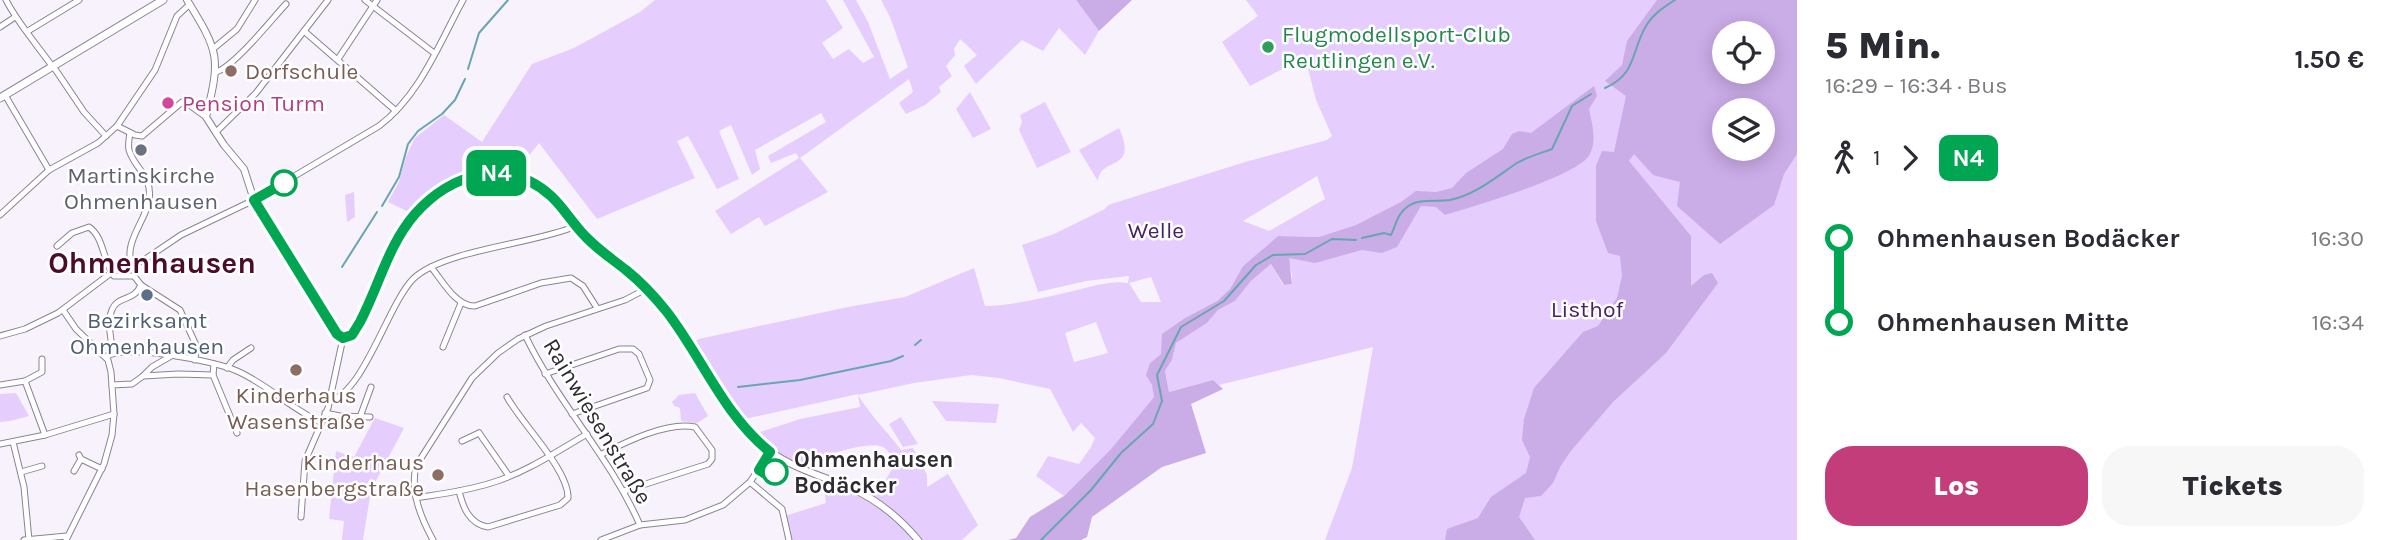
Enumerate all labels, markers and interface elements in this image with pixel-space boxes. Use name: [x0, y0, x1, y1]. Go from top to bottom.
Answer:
place label: Flugmodellsport-Club Reutlingen e.V.: [1282, 21, 1511, 74]
map controls: [1712, 21, 1775, 161]
button: locate: [1712, 21, 1775, 84]
text: 5 Min.: [1825, 23, 1940, 68]
marker: Flugmodellsport-Club Reutlingen e.V.: [1260, 39, 1276, 55]
text: 1.50 €: [2295, 44, 2364, 75]
place label: Dorfschule: [245, 58, 358, 85]
marker: Dorfschule: [223, 63, 239, 79]
text: 16:29 – 16:34 · Bus: [1825, 72, 2007, 99]
place label: Pension Turm: [182, 90, 325, 117]
marker: Pension Turm: [160, 95, 176, 111]
button: layers: [1712, 98, 1775, 161]
icon: walk: [1825, 139, 1863, 177]
icon: forward: [1891, 139, 1929, 177]
marker: Martinskirche Ohmenhausen: [133, 142, 149, 158]
text: 1: [1873, 144, 1881, 171]
text: N4: [1953, 144, 1984, 172]
line badge: N4: [464, 150, 528, 196]
text: N4: [480, 159, 512, 187]
place label: Martinskirche Ohmenhausen: [64, 162, 218, 215]
unlabelled marker: [271, 170, 297, 196]
park label: Welle: [1128, 217, 1184, 244]
text: Ohmenhausen Bodäcker: [1877, 223, 2179, 254]
text: 16:30: [2311, 225, 2364, 252]
district label: Ohmenhausen: [48, 245, 256, 281]
marker: Bezirksamt Ohmenhausen: [139, 287, 155, 303]
park label: Listhof: [1551, 296, 1623, 323]
place label: Bezirksamt Ohmenhausen: [70, 307, 224, 360]
text: Ohmenhausen Mitte: [1877, 307, 2129, 338]
text: 16:34: [2312, 309, 2364, 336]
street label: Rainwiesenstraße: [538, 334, 658, 509]
marker: Kinderhaus Wasenstraße: [288, 362, 304, 378]
place label: Kinderhaus Wasenstraße: [227, 382, 365, 435]
place label: Ohmenhausen Bodäcker: [794, 446, 953, 499]
button: Los: [1825, 446, 2088, 526]
button: Tickets: [2102, 446, 2364, 526]
place label: Kinderhaus Hasenbergstraße: [244, 449, 424, 502]
marker: Ohmenhausen Bodäcker: [762, 459, 788, 485]
marker: Kinderhaus Hasenbergstraße: [430, 467, 446, 483]

